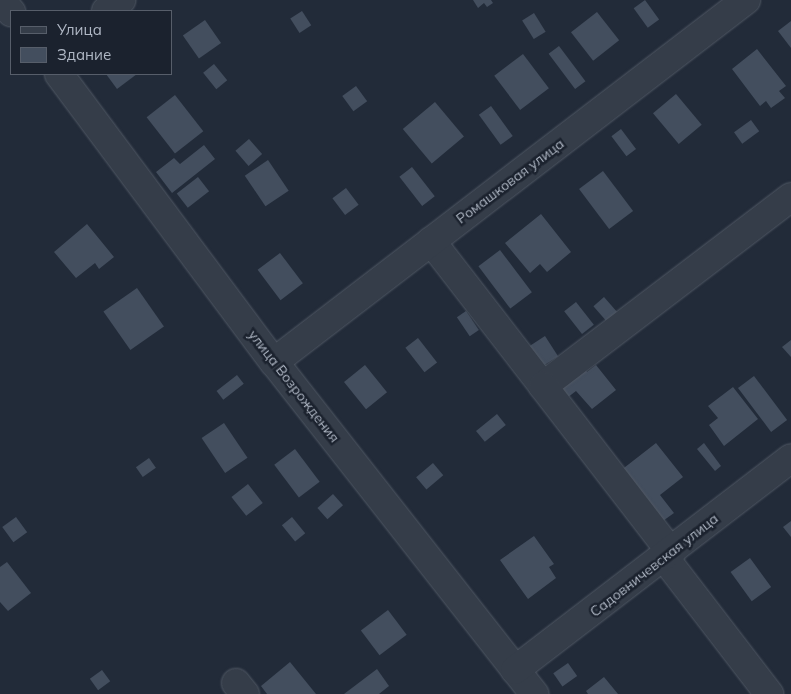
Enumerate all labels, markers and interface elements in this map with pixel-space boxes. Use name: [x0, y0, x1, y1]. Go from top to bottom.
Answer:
legend: [10, 10, 172, 75]
text: Улица: [57, 20, 102, 39]
text: Здание: [57, 45, 111, 64]
street label: Ромашковая улица: [453, 135, 567, 227]
street label: улица Возрождения: [245, 327, 343, 445]
street label: Садовничевская улица: [587, 510, 721, 620]

